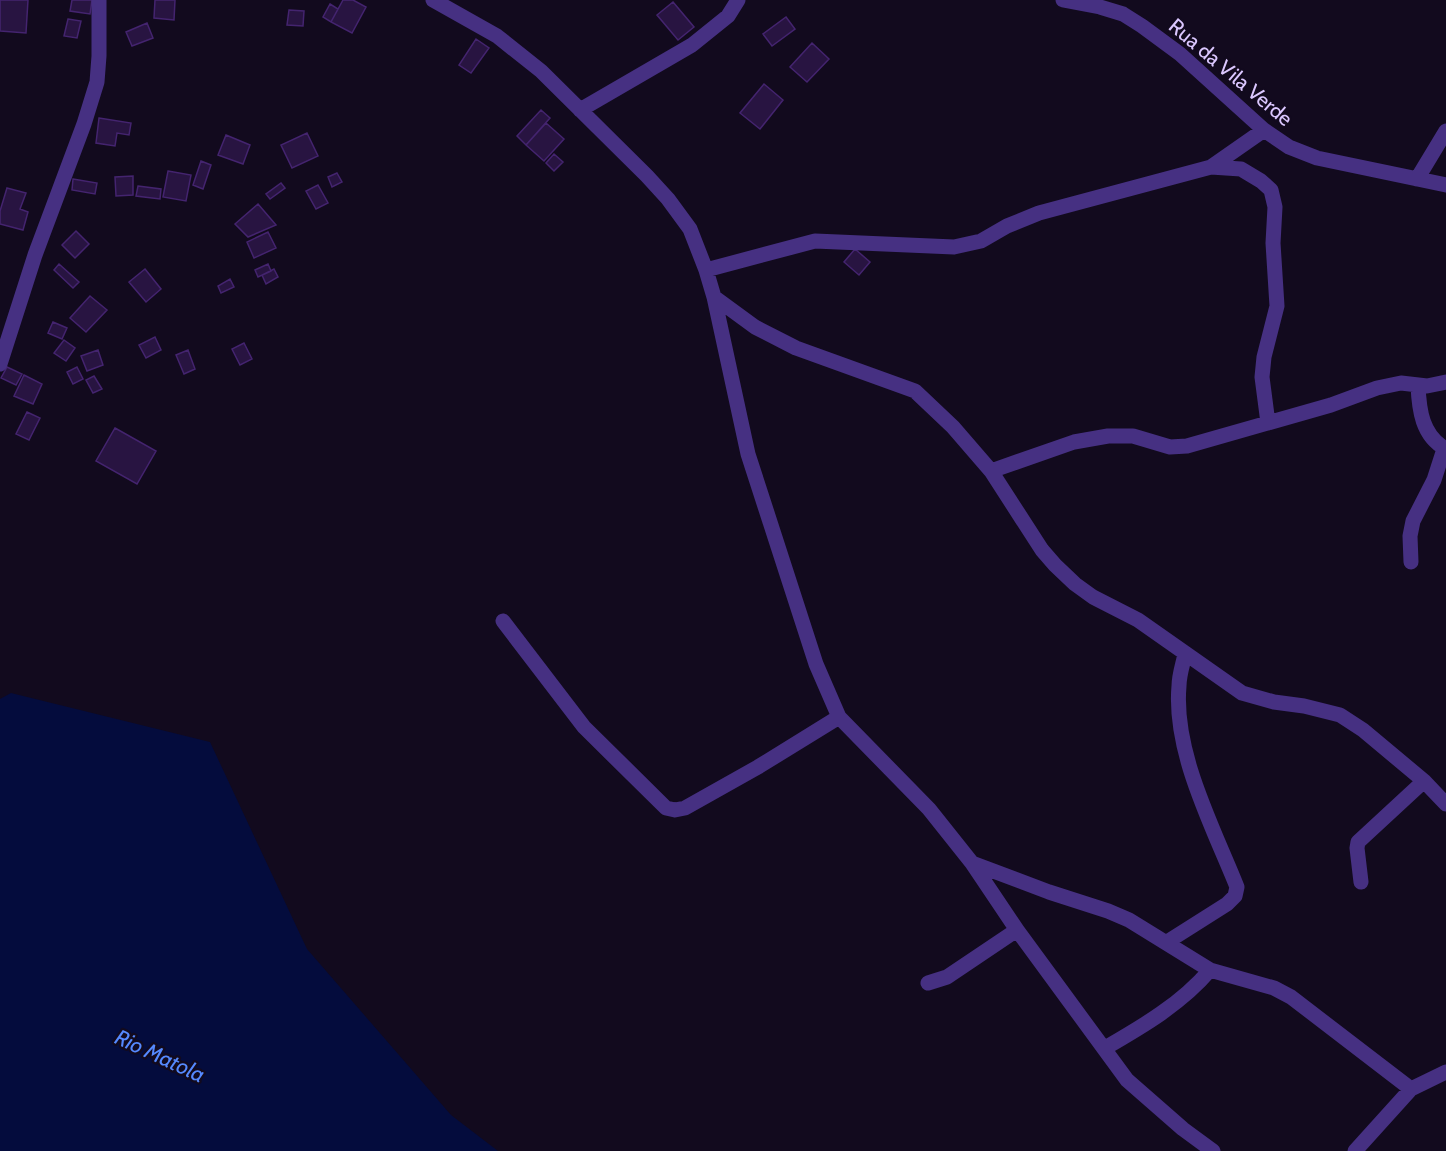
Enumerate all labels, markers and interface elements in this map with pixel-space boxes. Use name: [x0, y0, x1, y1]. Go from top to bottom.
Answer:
street label: Rua da Vila Verde: [1164, 13, 1298, 131]
water label: Rio Matola: [111, 1023, 209, 1089]

